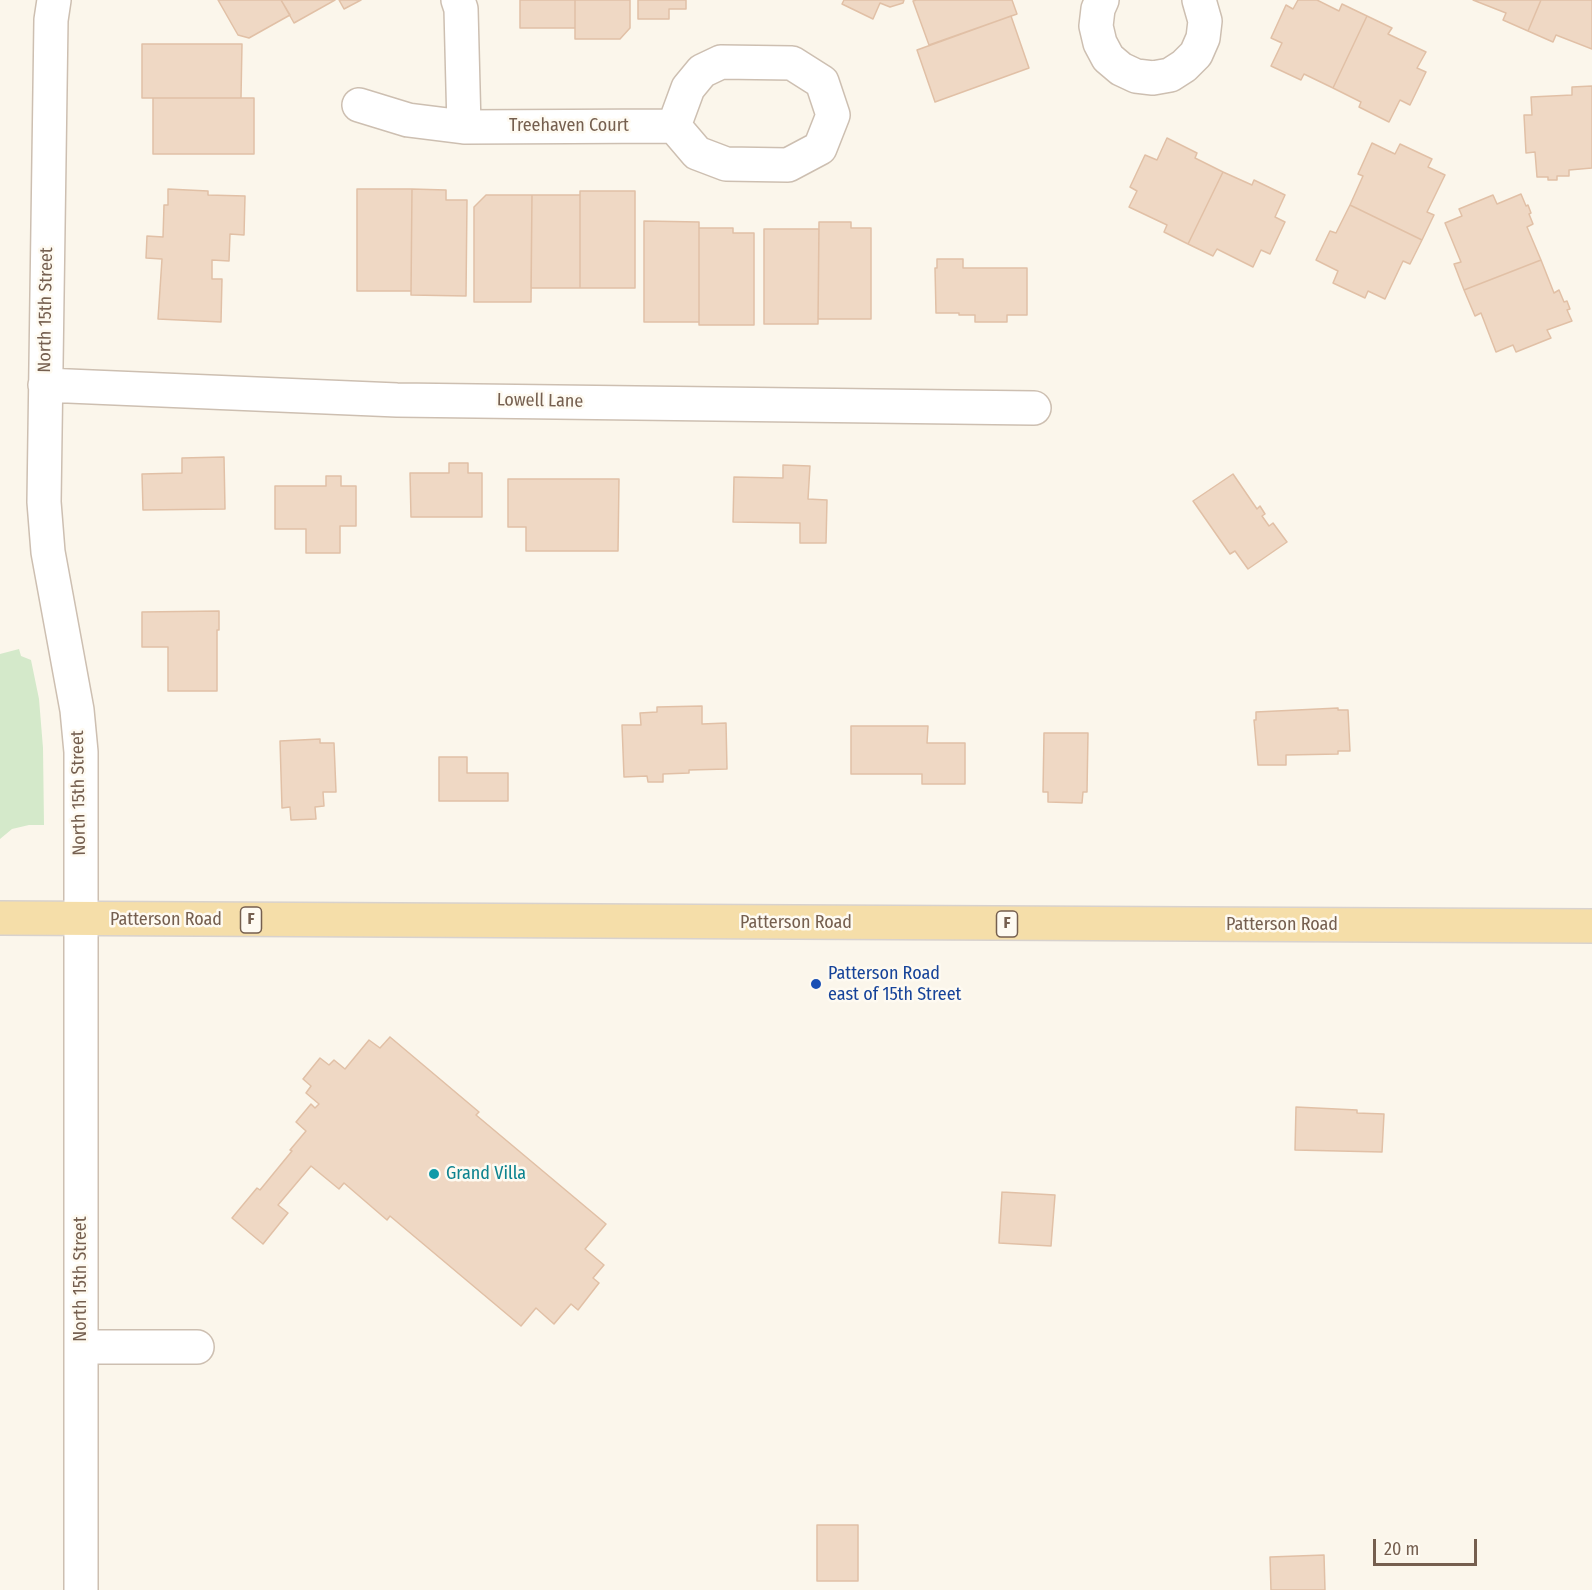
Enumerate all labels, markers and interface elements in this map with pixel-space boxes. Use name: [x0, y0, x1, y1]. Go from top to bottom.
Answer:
street label: Treehaven Court: [509, 115, 629, 137]
street label: North 15th Street: [34, 247, 58, 373]
street label: Lowell Lane: [497, 389, 583, 413]
street label: North 15th Street: [67, 730, 91, 856]
road number: F: [240, 907, 262, 933]
street label: Patterson Road: [110, 909, 222, 931]
road number: F: [996, 911, 1018, 937]
street label: Patterson Road: [740, 912, 852, 934]
street label: Patterson Road: [1226, 914, 1338, 936]
place label: Patterson Road east of 15th Street: [828, 963, 961, 1006]
marker: Patterson Road east of 15th Street: [809, 977, 823, 991]
place label: Grand Villa: [446, 1163, 526, 1185]
marker: Grand Villa: [427, 1167, 441, 1181]
street label: North 15th Street: [70, 1216, 92, 1342]
scale bar: [1376, 1527, 1480, 1565]
text: 20 m: [1384, 1538, 1419, 1560]

